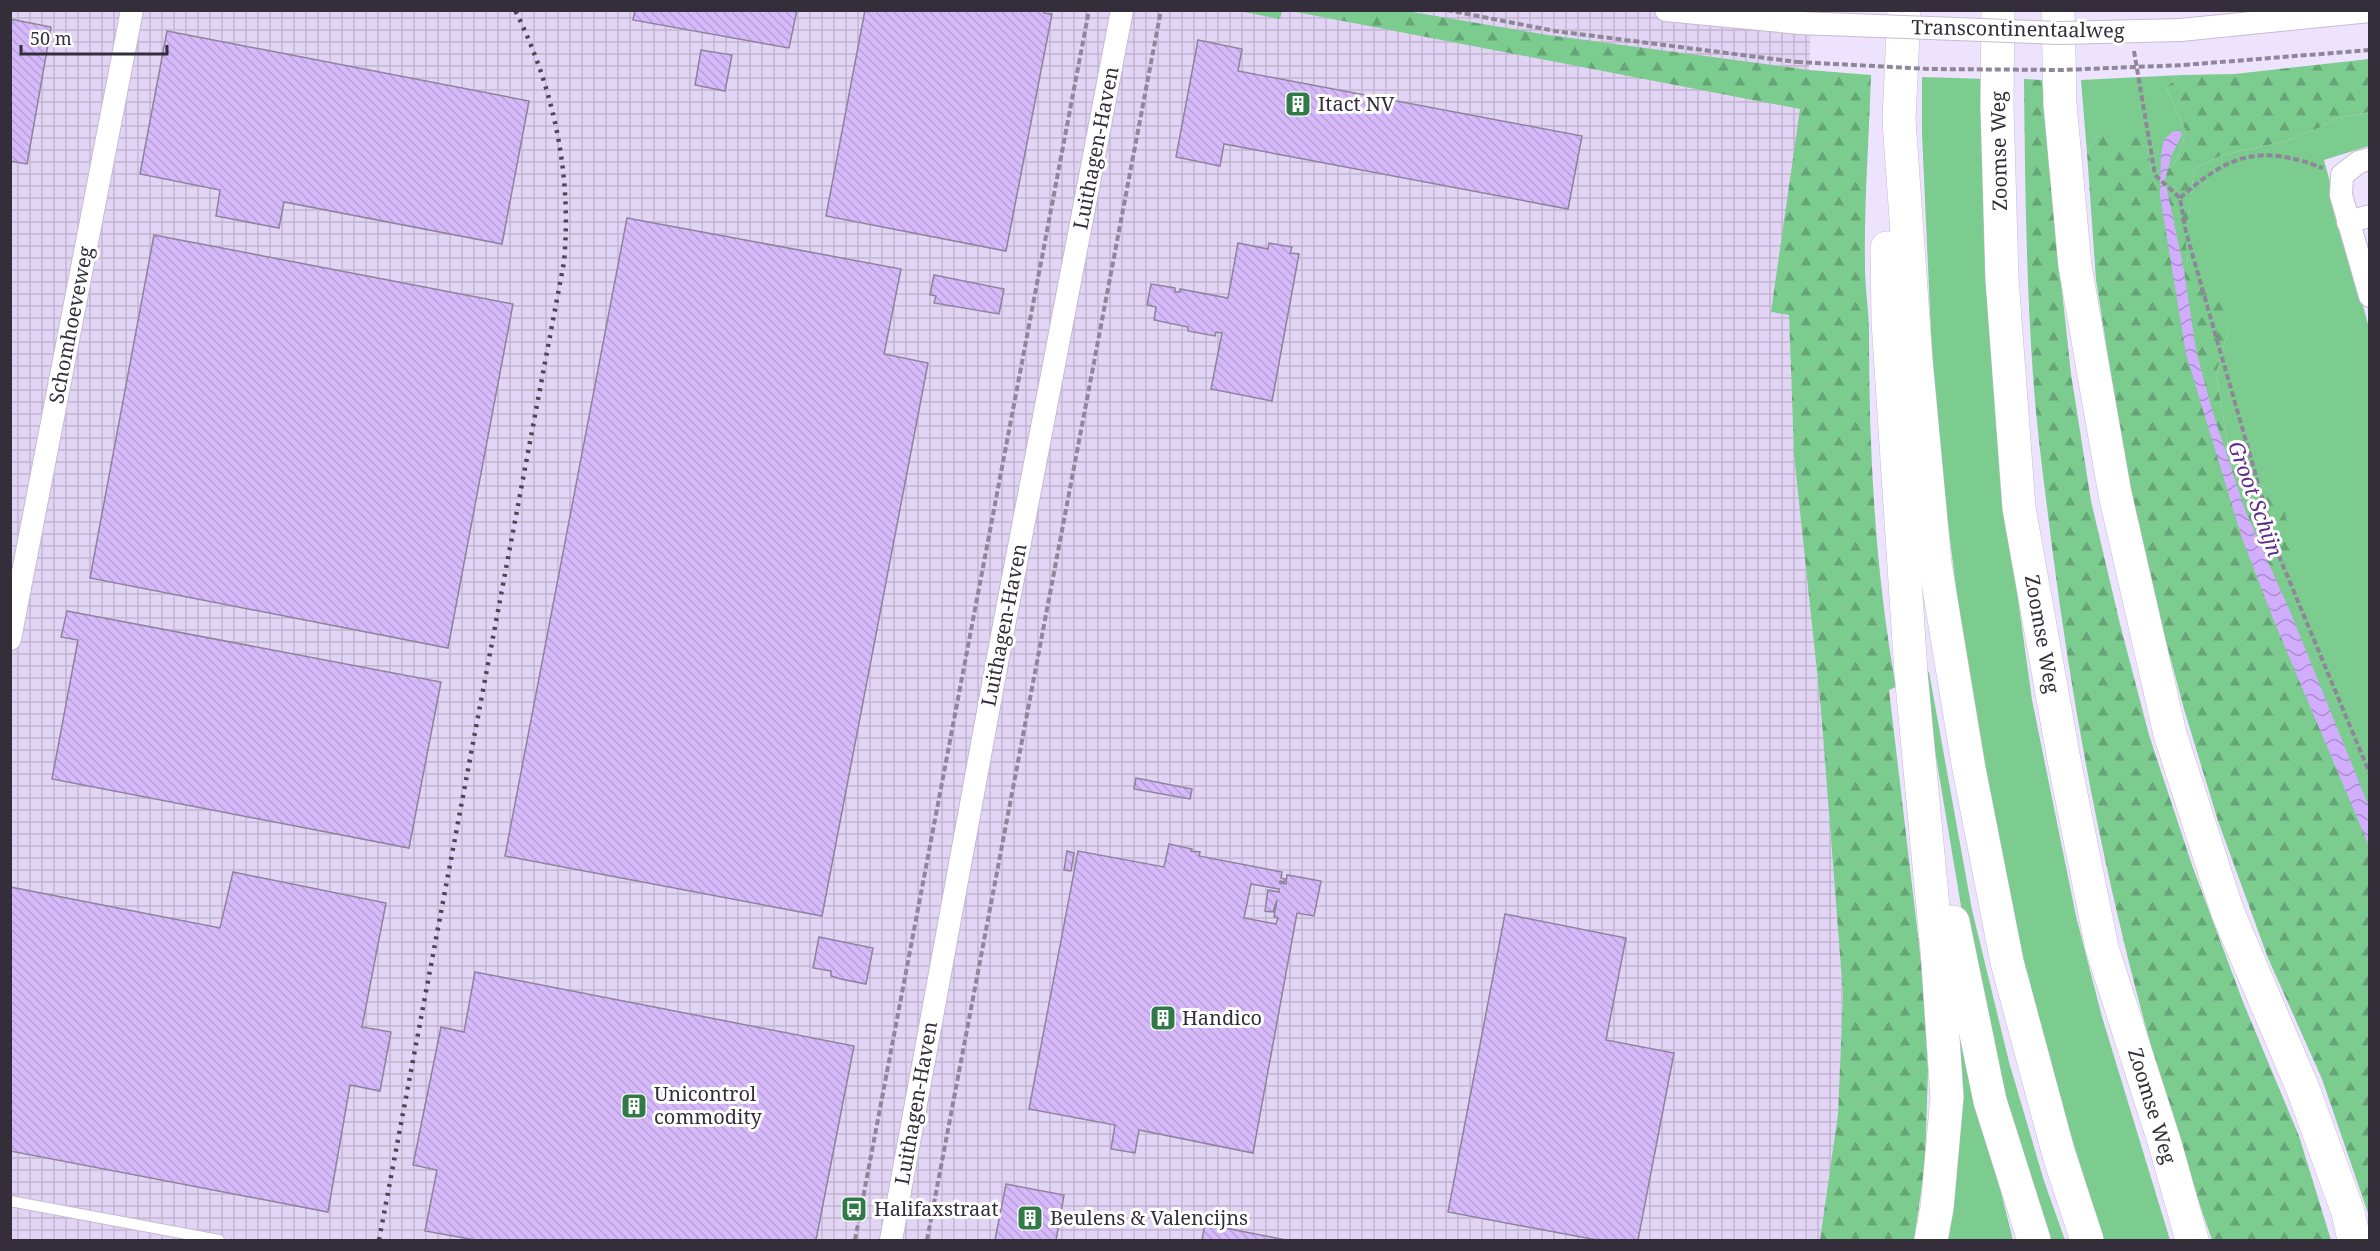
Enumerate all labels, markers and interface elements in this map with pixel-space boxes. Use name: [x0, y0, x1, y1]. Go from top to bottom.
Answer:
street label: Transcontinentaalweg: [1911, 13, 2125, 44]
scale bar: [21, 18, 166, 56]
text: 50 m: [30, 26, 72, 50]
street label: Luithagen-Haven: [1066, 64, 1125, 232]
building icon: Itact NV: [1283, 89, 1313, 119]
place label: Itact NV: [1318, 90, 1395, 117]
street label: Zoomse Weg: [1984, 91, 2013, 211]
street label: Schomhoeveweg: [42, 244, 99, 406]
water label: Groot Schijn: [2222, 437, 2290, 561]
street label: Luithagen-Haven: [974, 541, 1033, 709]
street label: Zoomse Weg: [2019, 573, 2066, 696]
building icon: Handico: [1148, 1003, 1178, 1033]
place label: Handico: [1182, 1004, 1262, 1031]
street label: Luithagen-Haven: [888, 1019, 943, 1187]
street label: Zoomse Weg: [2122, 1045, 2183, 1167]
place label: Unicontrol commodity: [654, 1080, 762, 1130]
building icon: Unicontrol commodity: [619, 1091, 649, 1121]
bus stop icon: Halifaxstraat: [839, 1194, 869, 1224]
place label: Halifaxstraat: [874, 1195, 999, 1222]
building icon: Beulens & Valencijns: [1015, 1203, 1045, 1233]
place label: Beulens & Valencijns: [1050, 1204, 1248, 1231]

